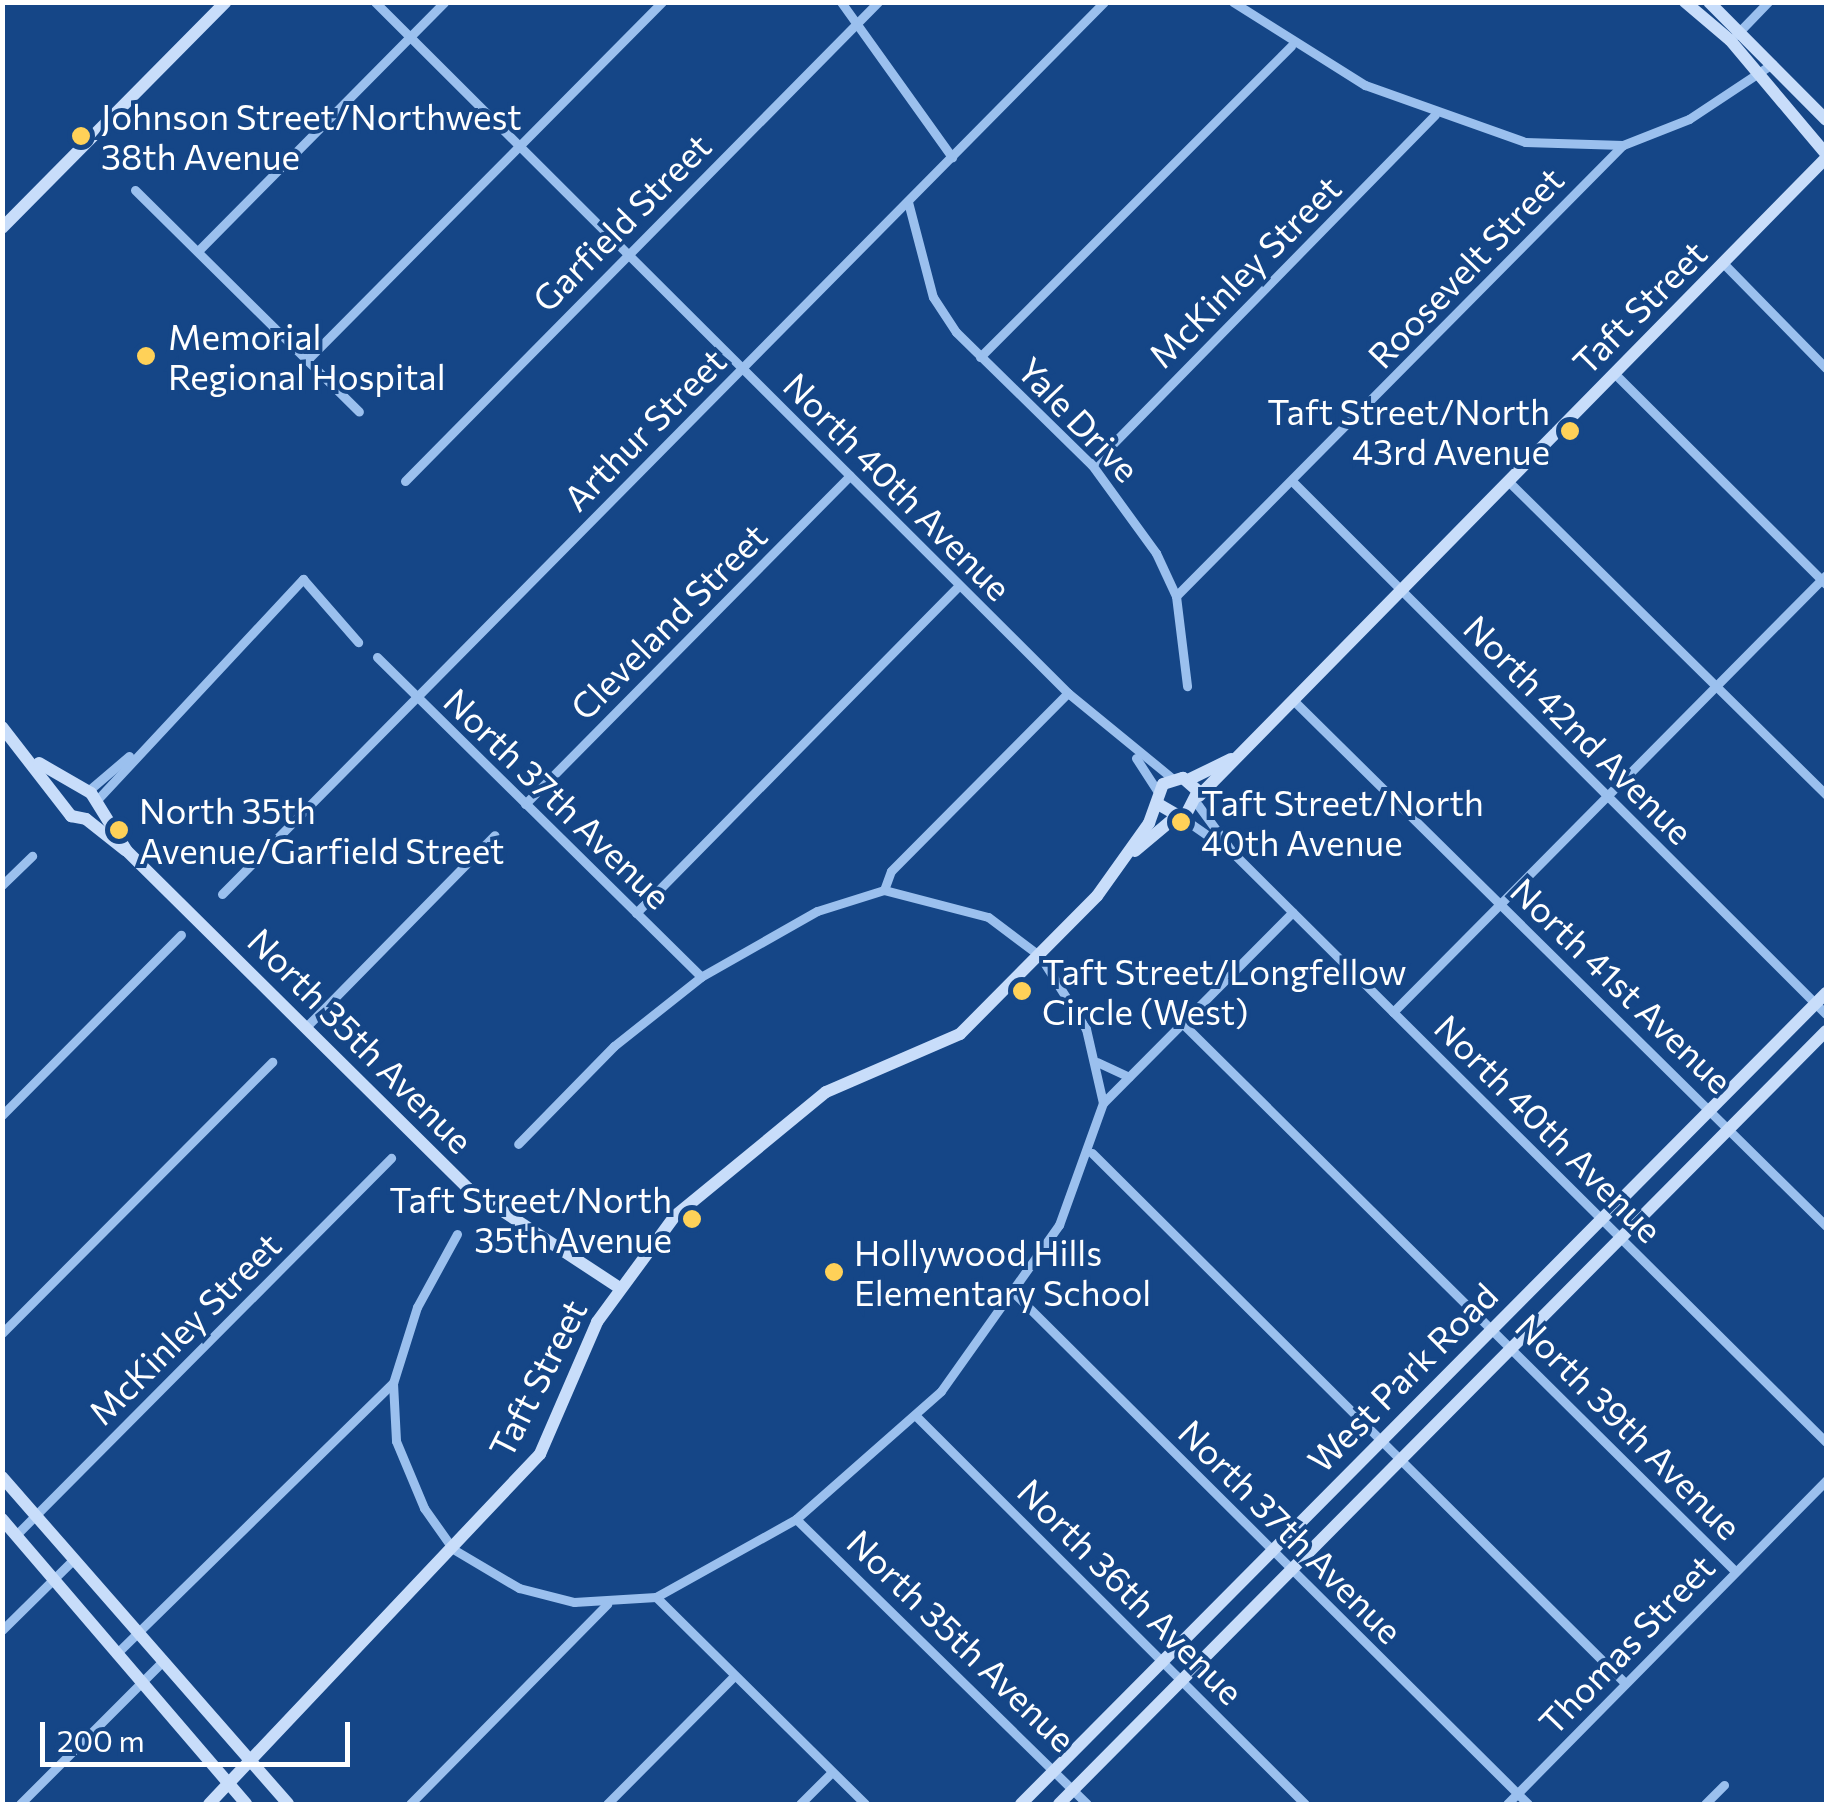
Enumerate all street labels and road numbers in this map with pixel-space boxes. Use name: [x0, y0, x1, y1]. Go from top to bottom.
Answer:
street label: Garfield Street: [523, 124, 719, 320]
street label: Roosevelt Street: [1359, 158, 1571, 376]
street label: McKinley Street: [1139, 166, 1349, 376]
street label: Taft Street: [1564, 232, 1714, 382]
street label: Arthur Street: [554, 339, 734, 519]
street label: Yale Drive: [1010, 348, 1148, 490]
street label: North 40th Avenue: [776, 364, 1020, 608]
street label: Cleveland Street: [561, 514, 775, 728]
street label: North 42nd Avenue: [1456, 606, 1702, 852]
street label: North 37th Avenue: [436, 679, 680, 917]
street label: North 41st Avenue: [1503, 869, 1741, 1101]
street label: North 35th Avenue: [240, 919, 482, 1161]
street label: North 40th Avenue: [1427, 1006, 1671, 1250]
street label: McKinley Street: [79, 1223, 289, 1433]
street label: West Park Road: [1299, 1274, 1505, 1480]
street label: Taft Street: [479, 1292, 595, 1464]
street label: North 39th Avenue: [1508, 1305, 1750, 1547]
street label: North 37th Avenue: [1171, 1411, 1411, 1651]
street label: North 36th Avenue: [1010, 1470, 1252, 1712]
street label: North 35th Avenue: [839, 1521, 1085, 1759]
street label: Thomas Street: [1530, 1545, 1722, 1743]

